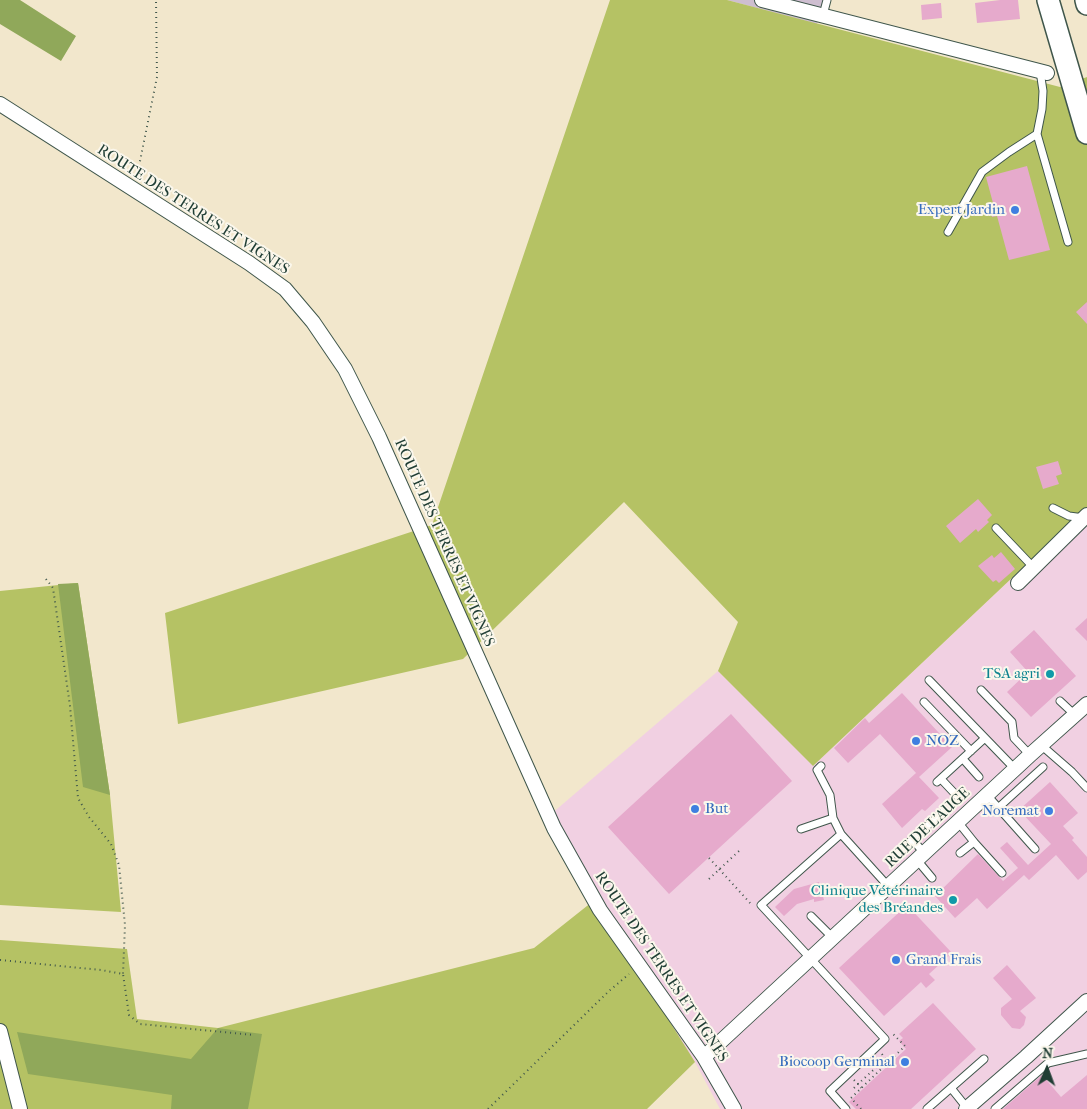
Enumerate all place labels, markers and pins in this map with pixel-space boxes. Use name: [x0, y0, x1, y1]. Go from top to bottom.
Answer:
place label: Expert Jardin: [918, 201, 1005, 219]
marker: Expert Jardin: [1009, 204, 1021, 216]
place label: TSA agri: [983, 665, 1040, 683]
marker: TSA agri: [1044, 668, 1056, 680]
place label: NOZ: [926, 732, 959, 750]
marker: NOZ: [910, 735, 922, 747]
place label: But: [705, 800, 729, 818]
place label: Noremat: [982, 802, 1039, 820]
marker: But: [689, 803, 701, 815]
marker: Noremat: [1043, 805, 1055, 817]
place label: Clinique Vétérinaire des Bréandes: [811, 882, 943, 917]
marker: Clinique Vétérinaire des Bréandes: [947, 894, 959, 906]
place label: Grand Frais: [906, 951, 981, 969]
marker: Grand Frais: [890, 954, 902, 966]
place label: Biocoop Germinal: [779, 1053, 895, 1071]
marker: Biocoop Germinal: [899, 1056, 911, 1068]

